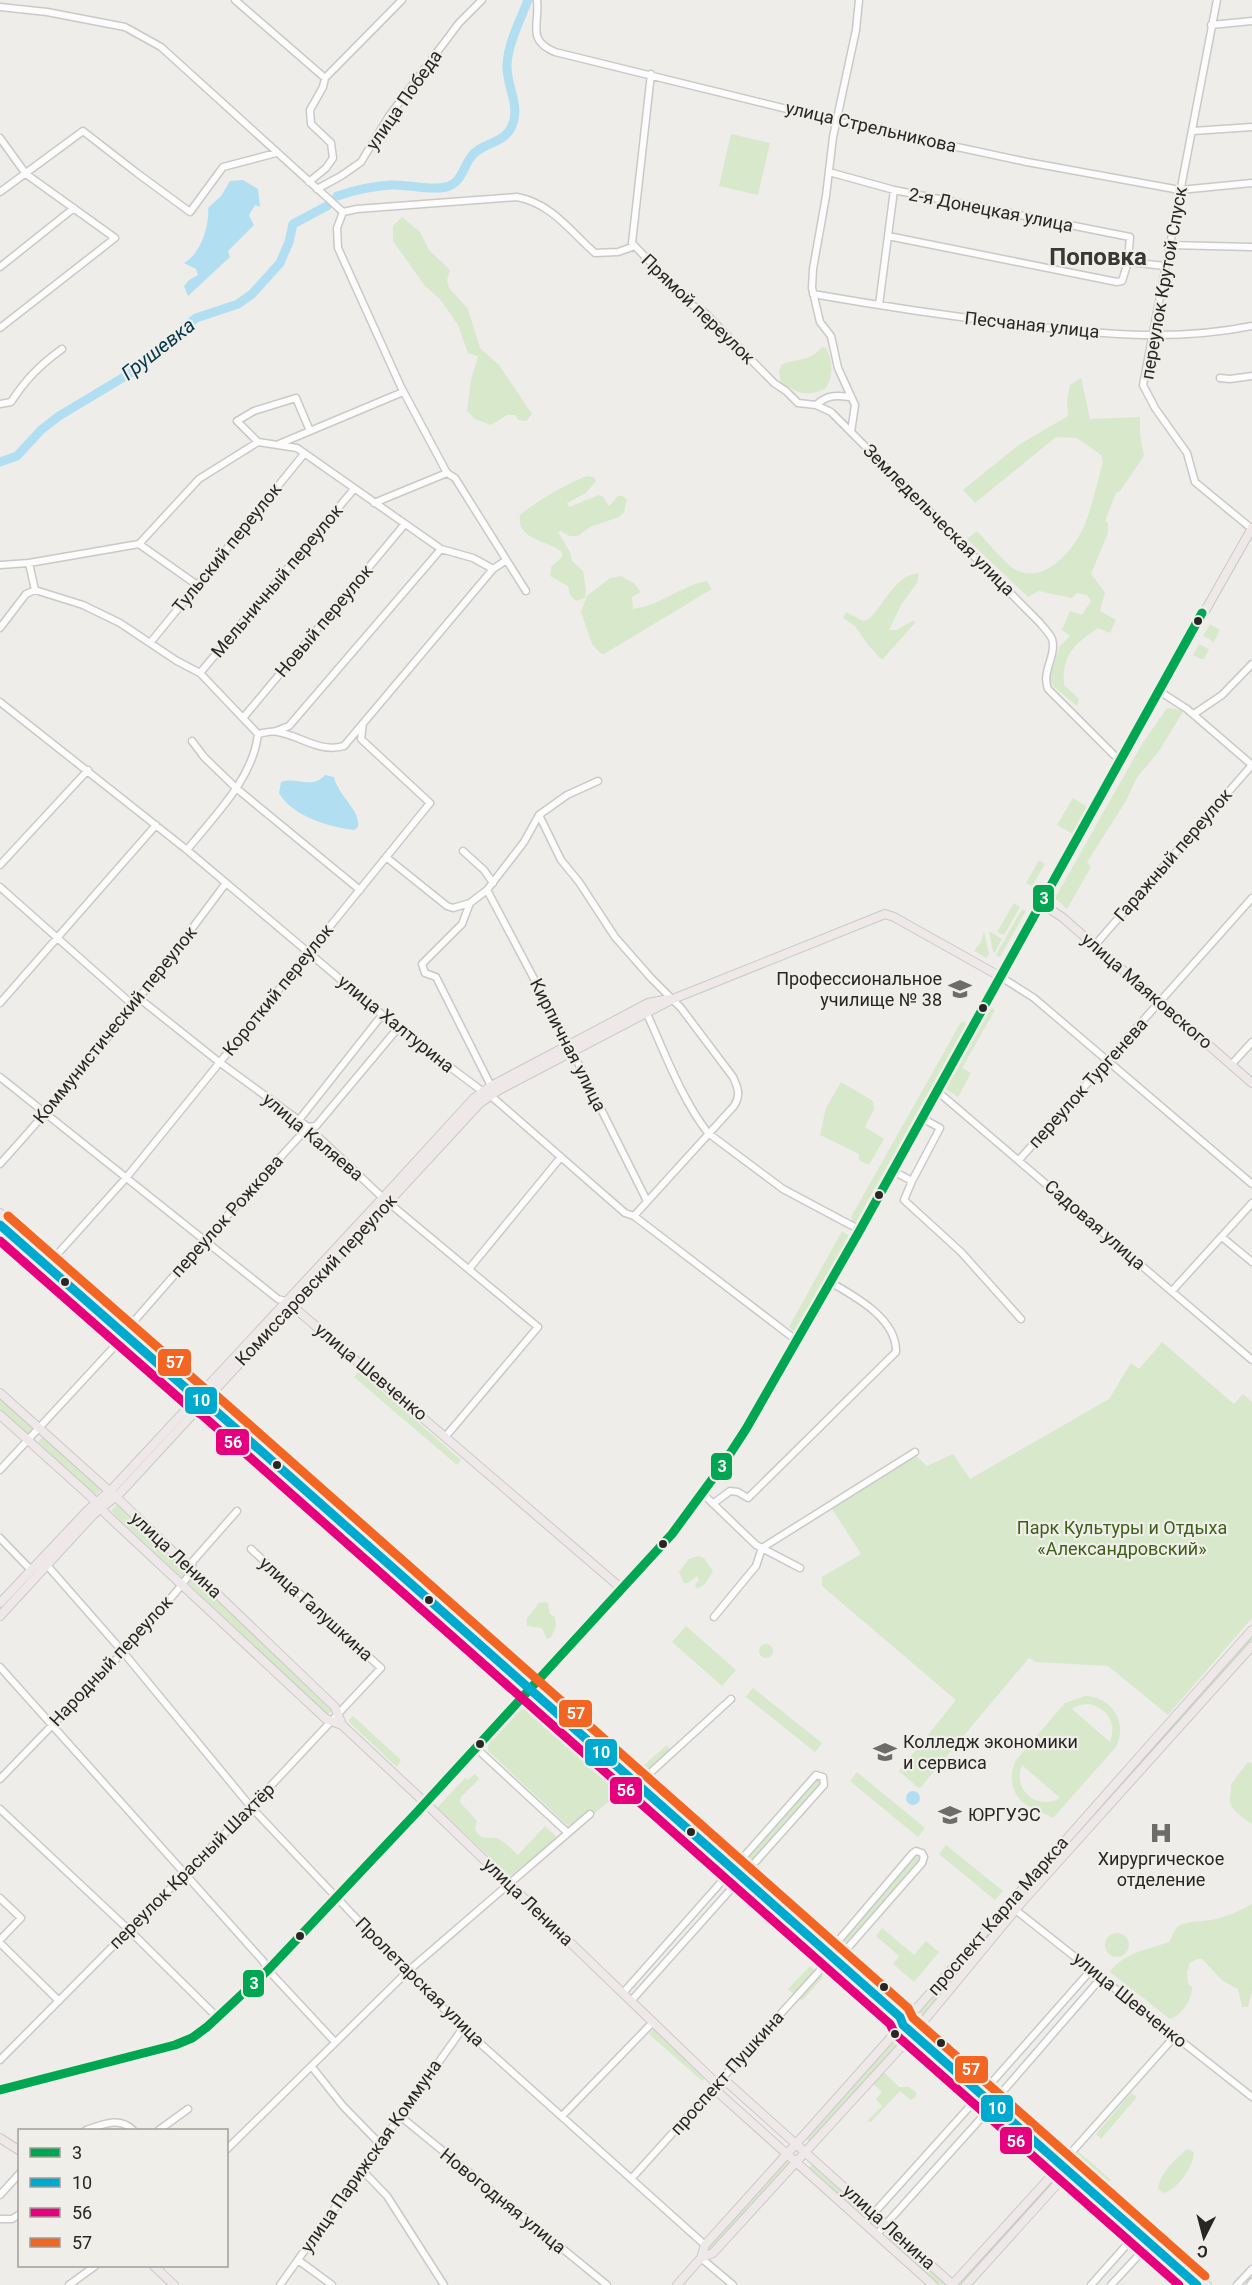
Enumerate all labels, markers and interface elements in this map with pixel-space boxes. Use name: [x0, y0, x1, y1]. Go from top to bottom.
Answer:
street label: улица Победа: [361, 46, 446, 154]
street label: улица Стрельникова: [784, 97, 959, 156]
street label: 2-я Донецкая улица: [907, 183, 1075, 236]
street label: переулок Крутой Спуск: [1136, 185, 1191, 381]
district label: Поповка: [1049, 243, 1147, 271]
street label: Прямой переулок: [637, 249, 760, 368]
street label: Песчаная улица: [964, 307, 1100, 342]
water label: Грушевка: [116, 313, 200, 385]
street label: Земледельческая улица: [859, 439, 1020, 600]
street label: Тульский переулок: [168, 478, 286, 617]
street label: Мельничный переулок: [206, 500, 347, 661]
street label: Новый переулок: [270, 560, 377, 681]
unlabelled marker: [1192, 615, 1204, 627]
street label: Гаражный переулок: [1109, 784, 1236, 925]
line badge: 3: [1032, 884, 1055, 913]
text: 3: [1039, 889, 1049, 908]
street label: Короткий переулок: [218, 919, 337, 1060]
street label: Коммунистический переулок: [28, 922, 201, 1128]
street label: улица Маяковского: [1078, 928, 1217, 1053]
place label: Профессиональное училище № 38: [776, 968, 942, 1010]
street label: улица Халтурина: [334, 970, 459, 1077]
street label: Кирпичная улица: [526, 975, 611, 1115]
school or university icon: Профессиональное училище № 38: [947, 976, 973, 1002]
unlabelled marker: [977, 1002, 989, 1014]
street label: переулок Тургенева: [1024, 1013, 1152, 1152]
street label: улица Каляева: [259, 1088, 368, 1185]
street label: переулок Рожкова: [166, 1150, 287, 1281]
street label: Садовая улица: [1041, 1175, 1150, 1274]
street label: Комиссаровский переулок: [231, 1189, 401, 1370]
unlabelled marker: [873, 1189, 885, 1201]
unlabelled marker: [59, 1276, 71, 1288]
street label: улица Шевченко: [311, 1319, 432, 1425]
line badge: 57: [157, 1348, 192, 1377]
text: 57: [166, 1353, 184, 1372]
line badge: 10: [184, 1386, 218, 1415]
text: 10: [192, 1391, 210, 1410]
line badge: 56: [215, 1428, 250, 1456]
text: 56: [224, 1433, 242, 1452]
line badge: 3: [710, 1452, 733, 1481]
text: 3: [717, 1457, 727, 1476]
unlabelled marker: [271, 1459, 283, 1471]
street label: улица Ленина: [126, 1507, 226, 1602]
park label: Парк Культуры и Отдыха «Александровский»: [1017, 1517, 1227, 1559]
unlabelled marker: [657, 1538, 669, 1550]
street label: улица Галушкина: [255, 1552, 377, 1665]
street label: Народный переулок: [45, 1591, 177, 1730]
unlabelled marker: [423, 1594, 435, 1606]
line badge: 57: [558, 1699, 593, 1728]
text: 57: [567, 1704, 585, 1723]
place label: Колледж экономики и сервиса: [903, 1731, 1078, 1773]
unlabelled marker: [474, 1738, 486, 1750]
line badge: 10: [584, 1738, 618, 1767]
school or university icon: Колледж экономики и сервиса: [872, 1739, 898, 1765]
text: 10: [592, 1743, 610, 1762]
line badge: 56: [609, 1776, 643, 1805]
street label: переулок Красный Шахтёр: [104, 1778, 279, 1953]
text: 56: [617, 1781, 635, 1800]
school or university icon: ЮРГУЭС: [937, 1802, 963, 1828]
place label: ЮРГУЭС: [968, 1804, 1041, 1825]
hospital icon: Хирургическое отделение: [1148, 1820, 1174, 1846]
unlabelled marker: [685, 1826, 697, 1838]
street label: проспект Карла Маркса: [923, 1832, 1072, 1999]
place label: Хирургическое отделение: [1098, 1848, 1224, 1890]
street label: улица Ленина: [479, 1853, 578, 1950]
street label: Пролетарская улица: [351, 1913, 489, 2051]
unlabelled marker: [294, 1930, 306, 1942]
street label: улица Шевченко: [1069, 1947, 1191, 2052]
line badge: 3: [242, 1969, 265, 1998]
text: 3: [249, 1974, 259, 1993]
unlabelled marker: [878, 1981, 890, 1993]
street label: проспект Пушкина: [666, 2006, 788, 2139]
unlabelled marker: [889, 2028, 901, 2040]
unlabelled marker: [935, 2037, 947, 2049]
street label: улица Парижская Коммуна: [296, 2055, 445, 2256]
line badge: 57: [954, 2055, 989, 2084]
text: 57: [962, 2060, 980, 2079]
line badge: 10: [980, 2094, 1014, 2123]
text: 10: [988, 2099, 1006, 2118]
line badge: 56: [999, 2126, 1033, 2155]
legend: [18, 2129, 228, 2267]
text: 56: [1007, 2132, 1025, 2151]
text: 3: [72, 2142, 82, 2163]
street label: Новогодняя улица: [436, 2144, 570, 2258]
text: 10: [72, 2172, 92, 2193]
street label: улица Ленина: [839, 2180, 940, 2274]
text: 56: [72, 2202, 92, 2223]
north arrow: [1174, 2207, 1234, 2267]
text: 57: [72, 2232, 92, 2253]
text: С: [1196, 2241, 1209, 2261]

